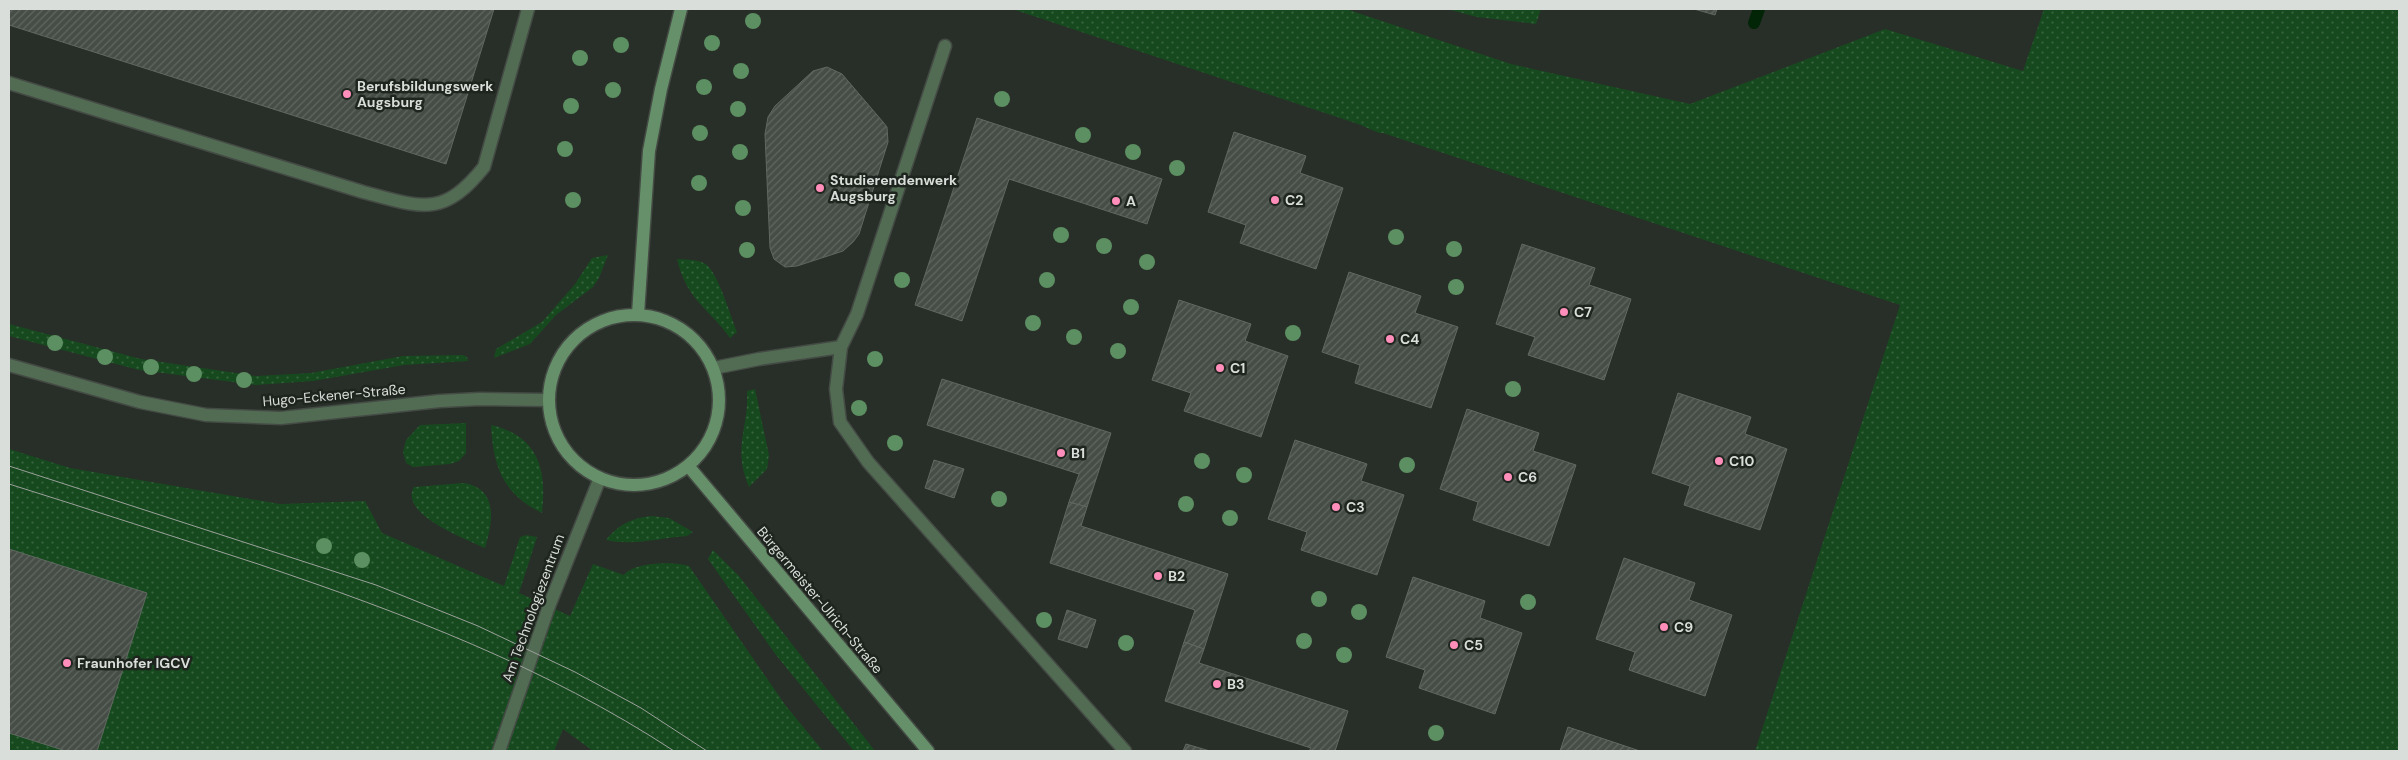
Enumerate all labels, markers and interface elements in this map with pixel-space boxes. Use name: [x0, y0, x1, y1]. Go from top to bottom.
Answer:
place label: Berufsbildungswerk Augsburg: [357, 77, 493, 111]
marker: Berufsbildungswerk Augsburg: [341, 88, 353, 100]
place label: Studierendenwerk Augsburg: [830, 171, 957, 205]
marker: Studierendenwerk Augsburg: [814, 182, 826, 194]
place label: C2: [1285, 191, 1303, 209]
place label: A: [1126, 192, 1136, 210]
marker: C2: [1269, 194, 1281, 206]
marker: A: [1110, 195, 1122, 207]
place label: C7: [1574, 303, 1592, 321]
marker: C7: [1558, 306, 1570, 318]
place label: C4: [1400, 330, 1419, 348]
marker: C4: [1384, 333, 1396, 345]
place label: C1: [1230, 359, 1245, 377]
marker: C1: [1214, 362, 1226, 374]
street label: Hugo-Eckener-Straße: [262, 380, 406, 410]
place label: B1: [1071, 444, 1085, 462]
marker: B1: [1055, 447, 1067, 459]
place label: C10: [1729, 452, 1754, 470]
marker: C10: [1713, 455, 1725, 467]
place label: C6: [1518, 468, 1537, 486]
marker: C6: [1502, 471, 1514, 483]
place label: C3: [1346, 498, 1365, 516]
marker: C3: [1330, 501, 1342, 513]
street label: Bürgermeister-Ulrich-Straße: [753, 523, 887, 677]
street label: Am Technologiezentrum: [498, 532, 568, 684]
place label: B2: [1168, 567, 1185, 585]
marker: B2: [1152, 570, 1164, 582]
place label: C9: [1674, 618, 1693, 636]
marker: C9: [1658, 621, 1670, 633]
place label: C5: [1464, 636, 1483, 654]
marker: C5: [1448, 639, 1460, 651]
place label: Fraunhofer IGCV: [77, 654, 191, 672]
marker: Fraunhofer IGCV: [61, 657, 73, 669]
place label: B3: [1227, 675, 1244, 693]
marker: B3: [1211, 678, 1223, 690]

